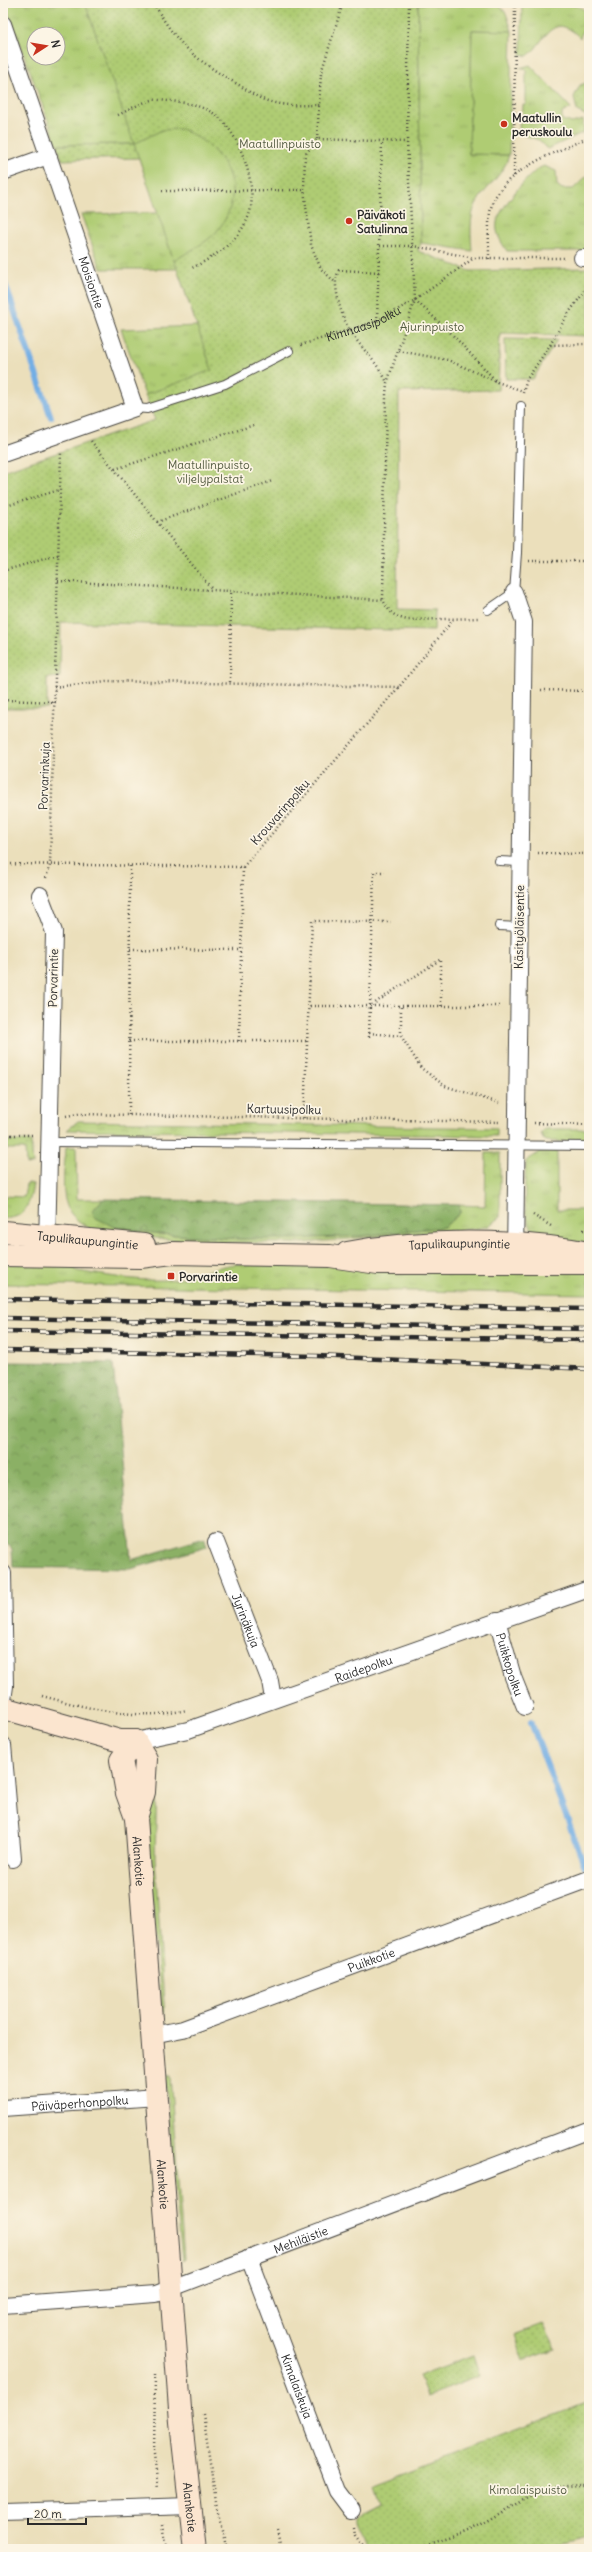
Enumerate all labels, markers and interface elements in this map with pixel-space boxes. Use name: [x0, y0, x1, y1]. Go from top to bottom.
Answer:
north arrow: [26, 26, 66, 66]
text: N: [48, 39, 63, 49]
place label: Maatullin peruskoulu: [512, 110, 572, 140]
marker: Maatullin peruskoulu: [499, 119, 509, 129]
park label: Maatullinpuisto: [239, 136, 321, 151]
place label: Päiväkoti Satulinna: [357, 207, 408, 236]
marker: Päiväkoti Satulinna: [344, 216, 354, 226]
street label: Moisiontie: [76, 254, 108, 310]
street label: Kimnaasipolku: [324, 302, 403, 344]
park label: Ajurinpuisto: [400, 319, 465, 334]
park label: Maatullinpuisto, viljelypalstat: [168, 457, 252, 486]
street label: Porvarinkuja: [35, 741, 53, 810]
street label: Krouvarinpolku: [247, 776, 313, 848]
street label: Käsityöläisentie: [511, 885, 527, 969]
street label: Porvarintie: [45, 948, 61, 1008]
street label: Kartuusipolku: [247, 1101, 321, 1117]
street label: Tapulikaupungintie: [36, 1228, 139, 1252]
street label: Tapulikaupungintie: [408, 1235, 511, 1252]
place label: Porvarintie: [179, 1269, 238, 1284]
marker: Porvarintie: [166, 1271, 176, 1281]
street label: Jyrinäkuja: [229, 1591, 264, 1650]
street label: Puikkopolku: [493, 1631, 527, 1698]
street label: Raidepolku: [333, 1651, 394, 1685]
street label: Alankotie: [130, 1836, 149, 1887]
street label: Puikkotie: [345, 1944, 397, 1975]
street label: Päiväperhonpolku: [31, 2092, 129, 2113]
street label: Alankotie: [154, 2159, 173, 2210]
street label: Mehiläistie: [271, 2222, 330, 2256]
street label: Kimalaiskuja: [278, 2352, 316, 2421]
street label: Alankotie: [180, 2481, 201, 2533]
park label: Kimalaispuisto: [489, 2482, 567, 2497]
scale bar: [28, 2500, 86, 2526]
text: 20 m: [34, 2506, 62, 2521]

